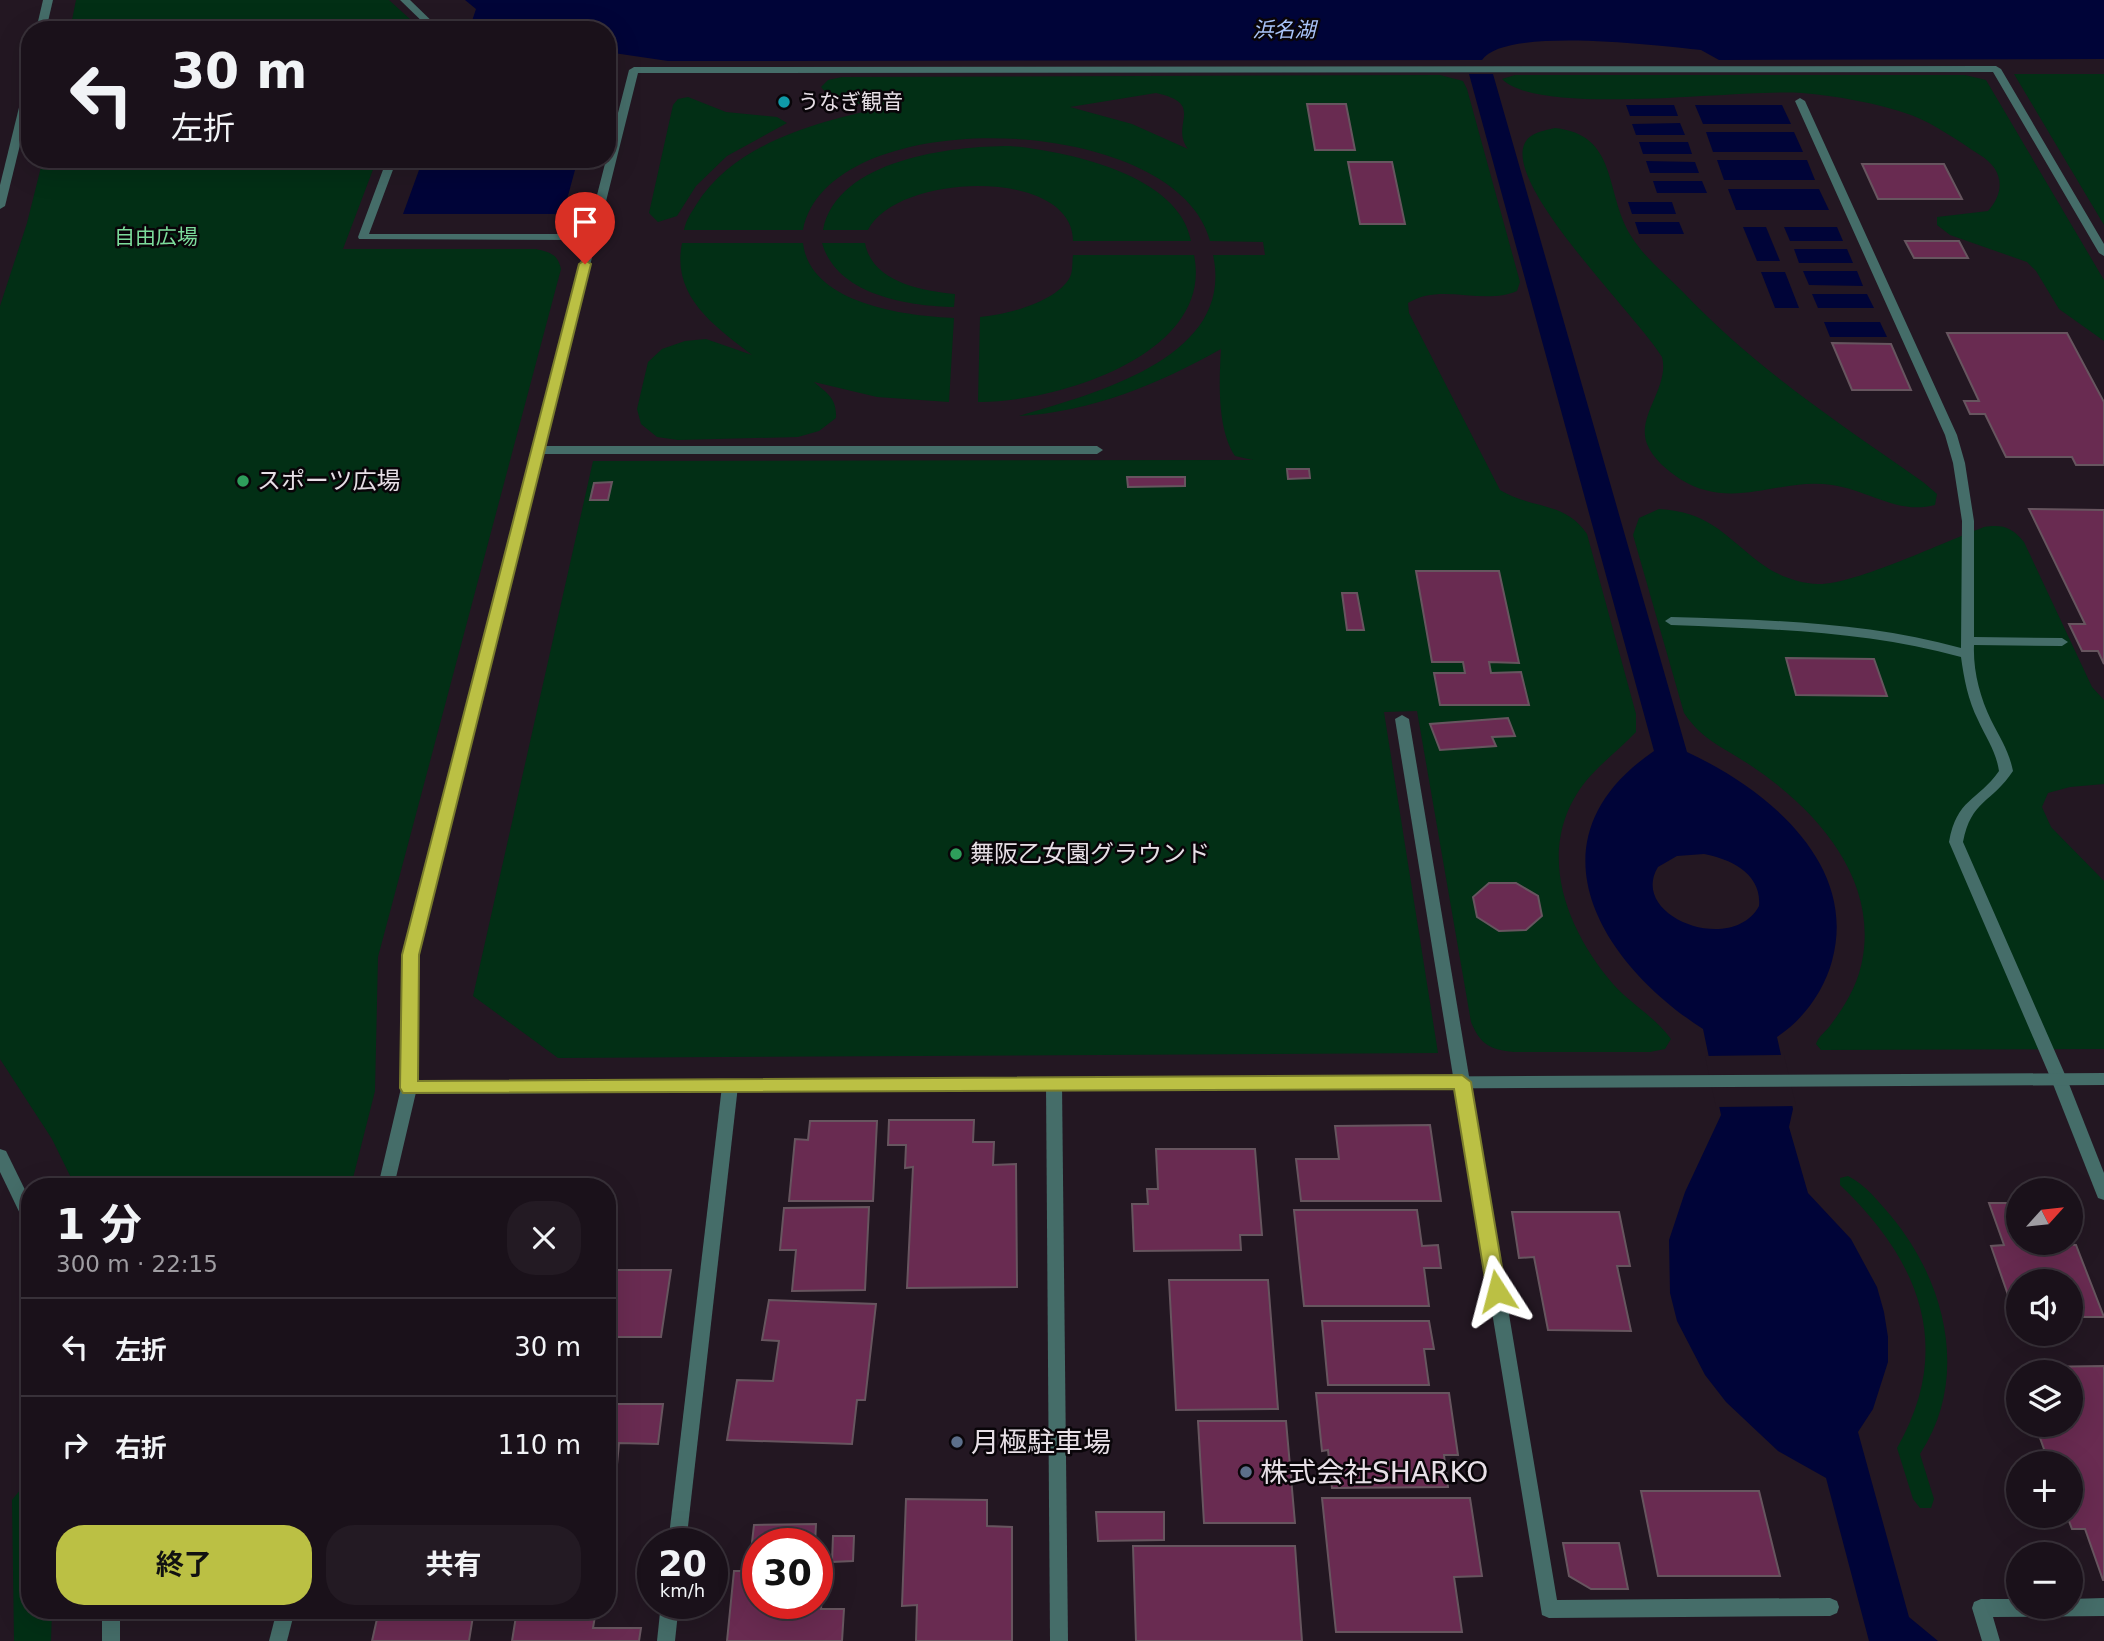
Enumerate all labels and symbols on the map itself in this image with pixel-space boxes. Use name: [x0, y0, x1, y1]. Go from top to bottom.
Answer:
water label: 浜名湖: [1253, 18, 1318, 42]
place label: うなぎ観音: [798, 90, 903, 114]
marker: うなぎ観音: [776, 94, 792, 110]
pin: [555, 192, 615, 264]
park label: 自由広場: [114, 225, 198, 249]
place label: スポーツ広場: [257, 467, 401, 495]
marker: スポーツ広場: [235, 473, 251, 489]
place label: 舞阪乙女園グラウンド: [970, 840, 1210, 868]
marker: 舞阪乙女園グラウンド: [948, 846, 964, 862]
north arrow: [2006, 1178, 2082, 1255]
position arrow: [1460, 1254, 1534, 1328]
place label: 月極駐車場: [971, 1426, 1111, 1459]
marker: 月極駐車場: [949, 1434, 965, 1450]
place label: 株式会社SHARKO: [1260, 1456, 1488, 1489]
marker: 株式会社SHARKO: [1238, 1464, 1254, 1480]
speed limit sign: 30: [742, 1528, 833, 1619]

